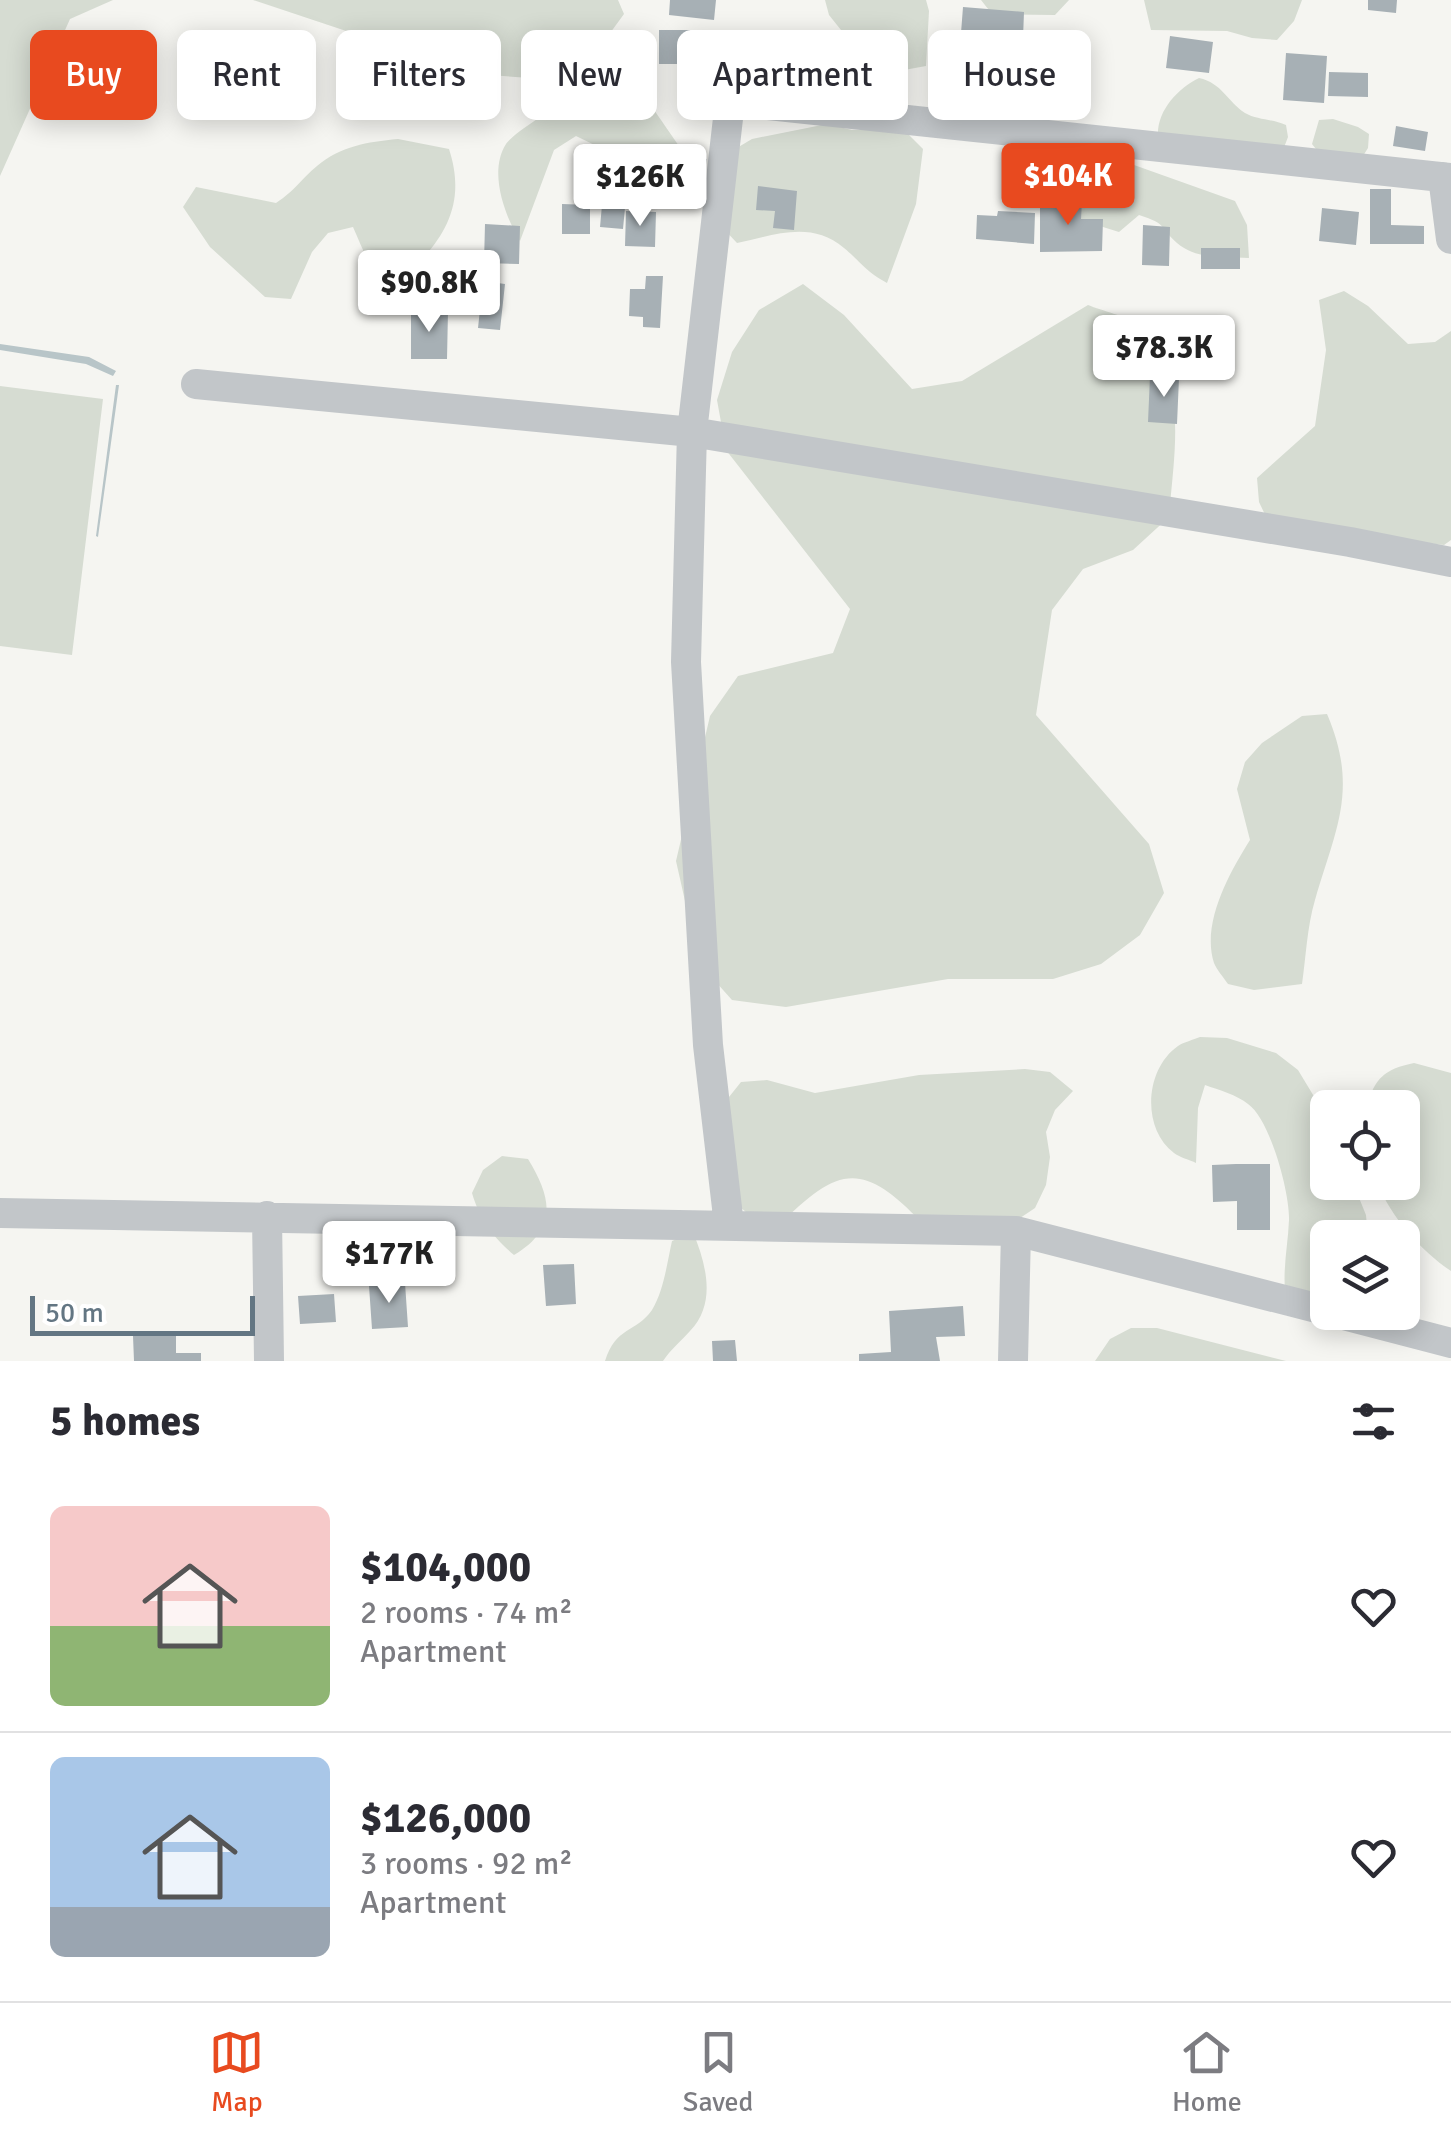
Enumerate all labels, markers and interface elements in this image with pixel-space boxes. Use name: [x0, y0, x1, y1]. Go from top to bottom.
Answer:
chip: Buy: [30, 30, 157, 120]
chip: Rent: [177, 30, 316, 120]
chip: Filters: [336, 30, 501, 120]
chip: New: [521, 30, 657, 120]
chip: Apartment: [677, 30, 908, 120]
chip: House: [928, 30, 1091, 120]
pin: $104K: [998, 143, 1138, 228]
pin: $126K: [570, 144, 710, 229]
text: $104K: [1024, 156, 1112, 195]
text: $126K: [596, 157, 684, 196]
pin: $90.8K: [348, 250, 510, 335]
text: $90.8K: [380, 263, 478, 302]
pin: $78.3K: [1083, 315, 1245, 400]
text: $78.3K: [1115, 328, 1213, 367]
map controls: [1310, 1090, 1420, 1330]
button: locate: [1310, 1090, 1420, 1200]
button: layers: [1310, 1220, 1420, 1330]
pin: $177K: [319, 1221, 459, 1306]
text: $177K: [345, 1234, 433, 1273]
scale bar: [30, 1291, 255, 1336]
text: 50 m: [45, 1296, 104, 1330]
icon: filters: [1346, 1394, 1401, 1449]
text: 5 homes: [50, 1396, 200, 1447]
text: $104,000: [360, 1542, 531, 1593]
icon: home: [130, 1546, 250, 1666]
icon: heart: [1346, 1579, 1401, 1634]
text: 2 rooms · 74 m²: [360, 1593, 573, 1632]
text: Apartment: [360, 1632, 507, 1671]
text: $126,000: [360, 1793, 531, 1844]
icon: home: [130, 1797, 250, 1917]
icon: heart: [1346, 1830, 1401, 1885]
text: 3 rooms · 92 m²: [360, 1844, 573, 1883]
text: Apartment: [360, 1883, 507, 1922]
tab: Map: [209, 2025, 264, 2119]
tab: Saved: [683, 2025, 753, 2119]
tab: Home: [1172, 2025, 1242, 2119]

